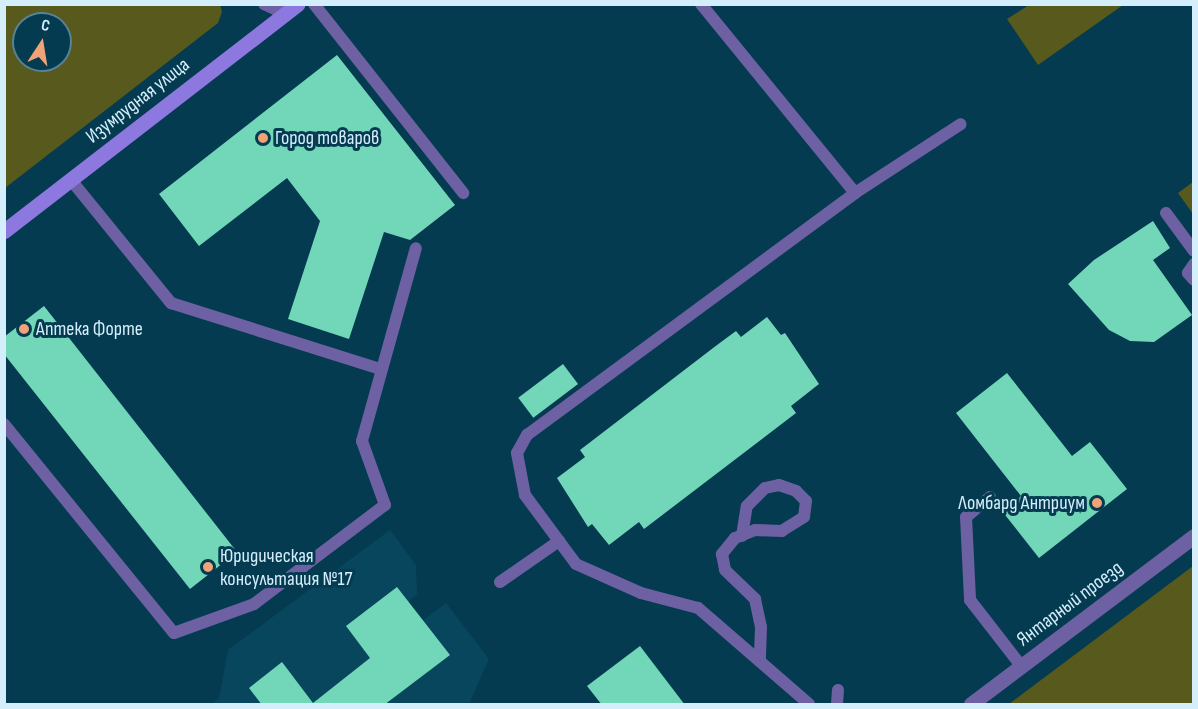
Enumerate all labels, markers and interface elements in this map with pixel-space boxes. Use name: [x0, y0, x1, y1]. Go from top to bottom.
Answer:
north arrow: [12, 12, 72, 72]
text: С: [39, 16, 51, 36]
street label: Изумрудная улица: [81, 53, 195, 149]
place label: Город товаров: [275, 126, 379, 150]
marker: Город товаров: [256, 131, 270, 145]
place label: Аптека Форте: [36, 317, 143, 341]
marker: Аптека Форте: [17, 322, 31, 336]
place label: Ломбард Антриум: [958, 491, 1085, 515]
marker: Ломбард Антриум: [1090, 496, 1104, 510]
place label: Юридическая консультация №17: [220, 544, 352, 591]
street label: Янтарный проезд: [1012, 556, 1128, 652]
marker: Юридическая консультация №17: [201, 560, 215, 574]

